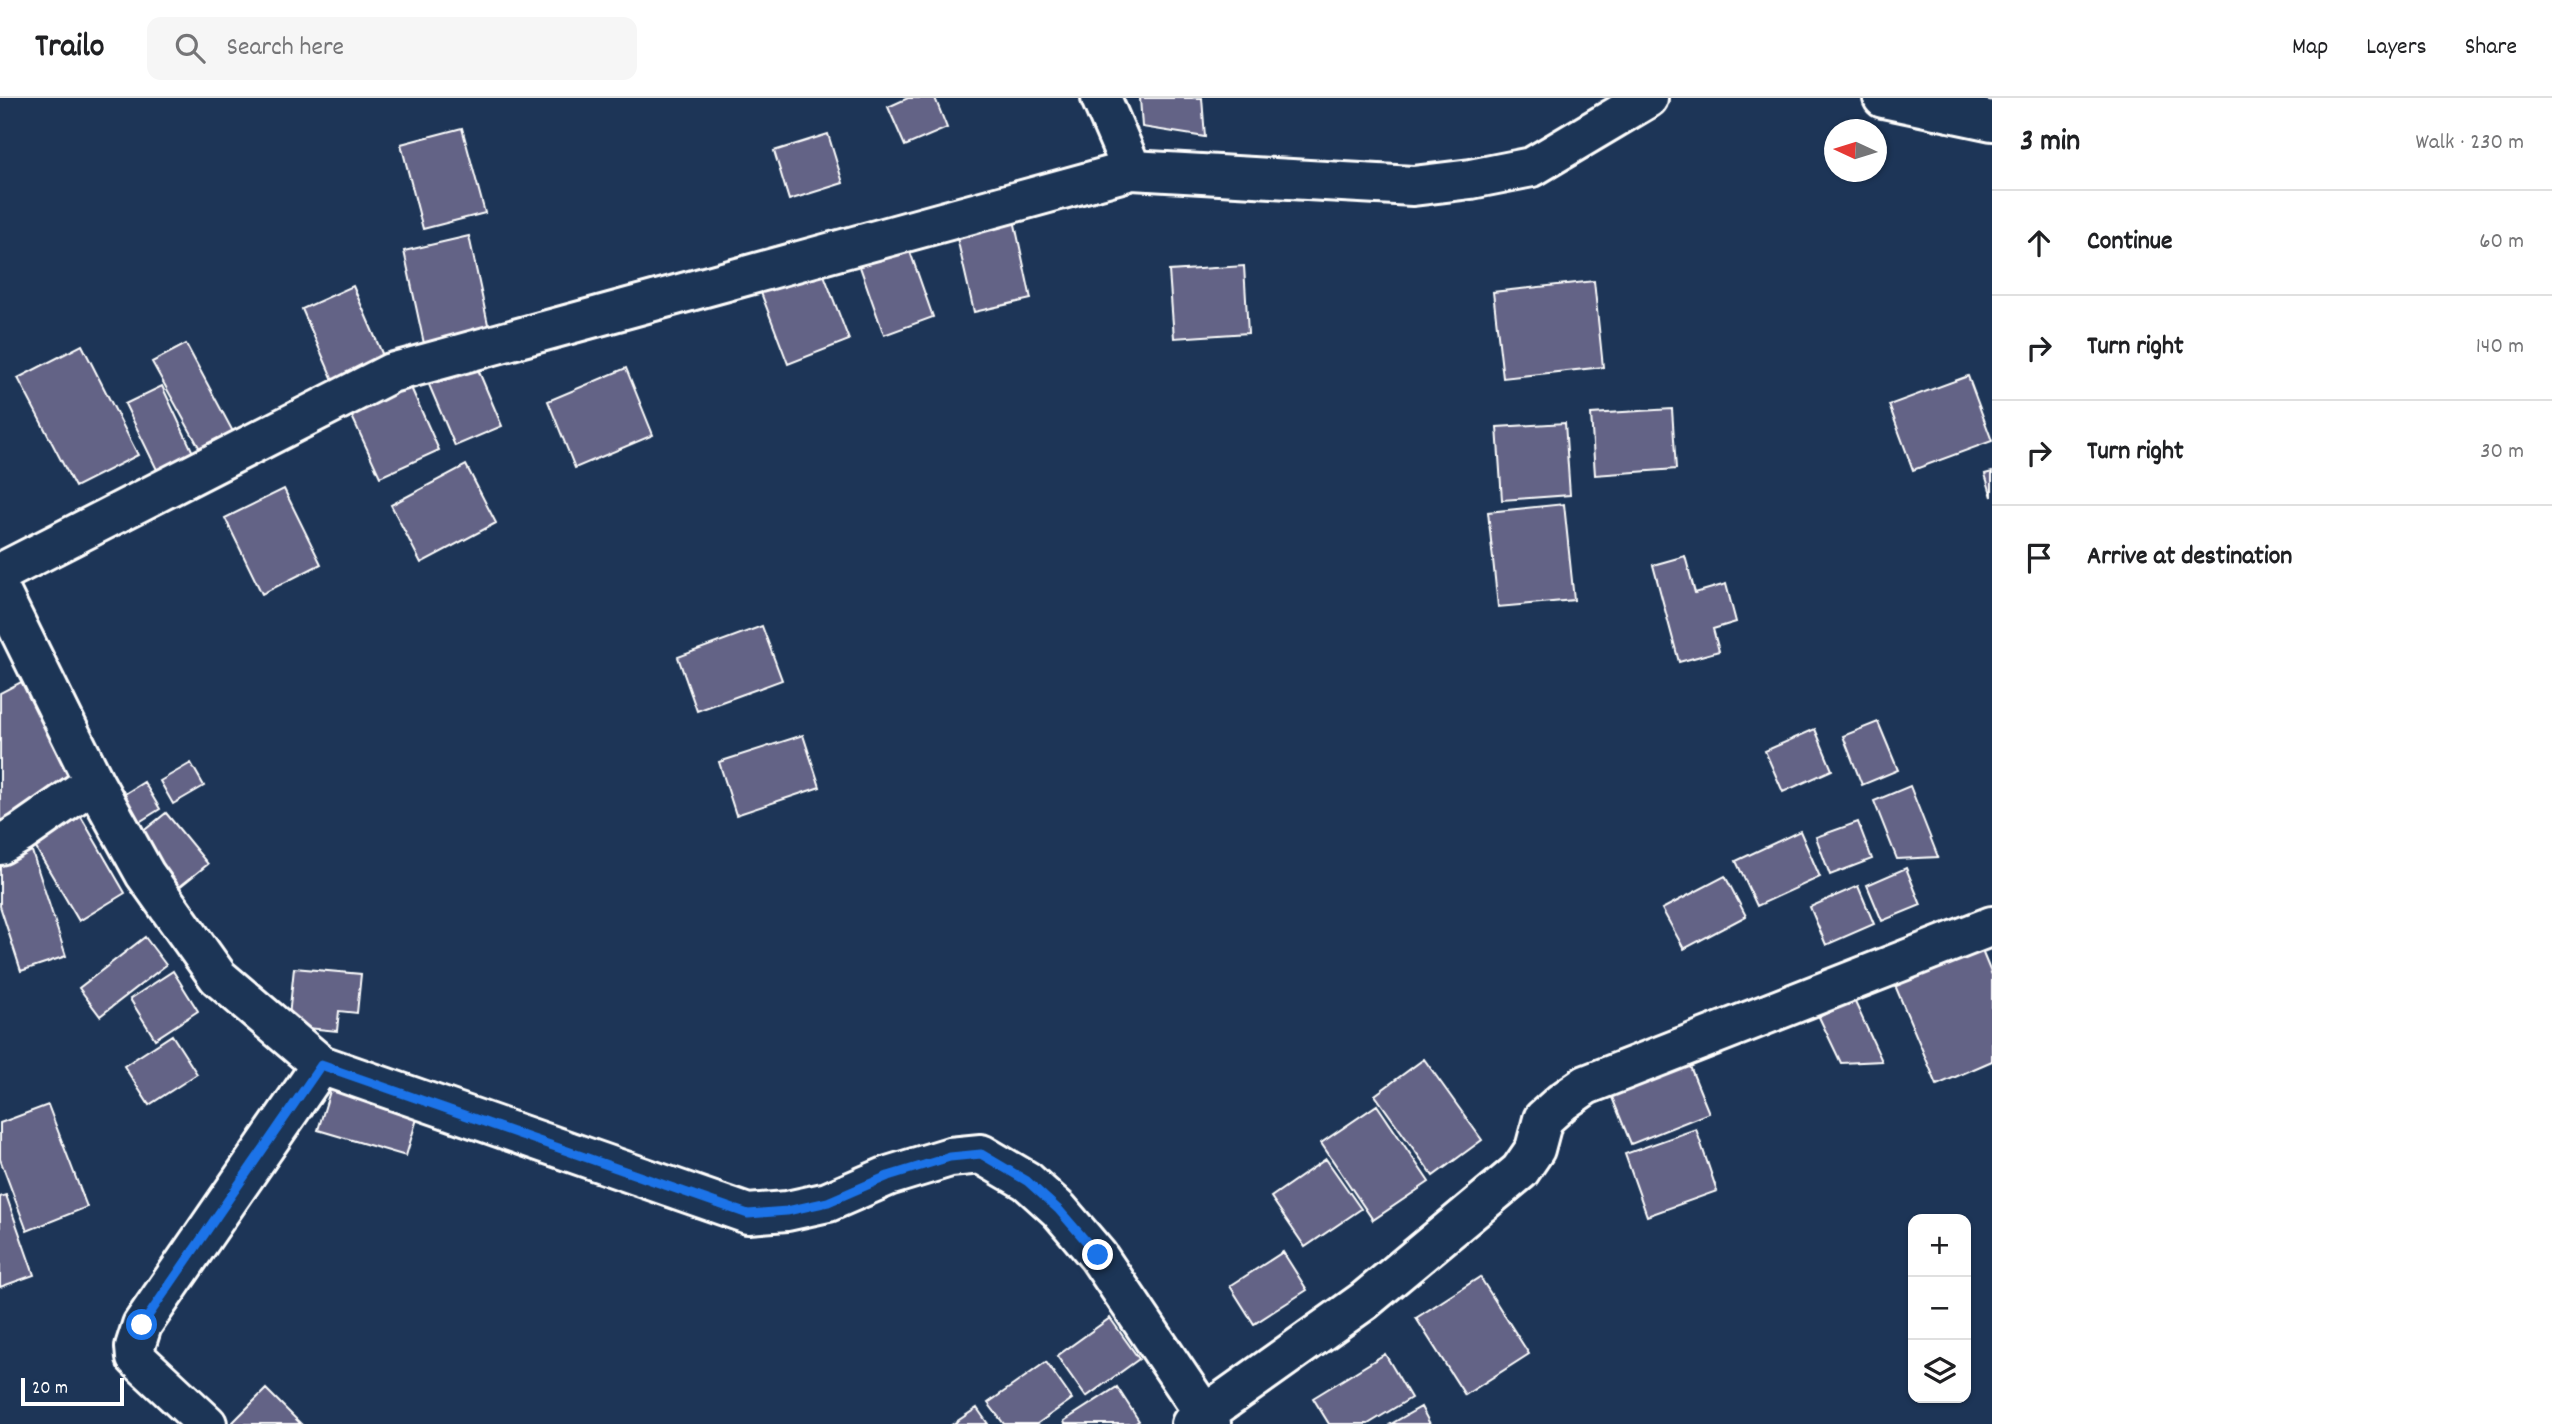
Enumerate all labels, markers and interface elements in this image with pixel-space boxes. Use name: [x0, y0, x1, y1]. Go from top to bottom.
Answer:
search box: [147, 17, 637, 80]
text: Trailo: [35, 25, 105, 72]
icon: search: [171, 29, 209, 67]
text: Search here: [227, 30, 344, 67]
text: Map: [2292, 31, 2328, 65]
text: Layers: [2366, 31, 2427, 65]
text: Share: [2465, 31, 2517, 65]
north arrow: [1824, 119, 1887, 182]
text: 3 min: [2020, 122, 2080, 165]
text: Walk · 230 m: [2415, 127, 2524, 160]
icon: ahead: [2020, 224, 2058, 262]
text: Continue: [2087, 224, 2172, 261]
text: 60 m: [2479, 226, 2524, 259]
icon: right: [2020, 329, 2058, 367]
text: Turn right: [2087, 329, 2184, 366]
text: 140 m: [2476, 331, 2524, 364]
icon: right: [2020, 434, 2058, 472]
text: Turn right: [2087, 434, 2184, 471]
text: 30 m: [2480, 436, 2524, 469]
icon: arrive: [2020, 539, 2058, 577]
text: Arrive at destination: [2087, 539, 2292, 576]
map controls: [1908, 1214, 1971, 1403]
button: +: [1908, 1214, 1971, 1277]
route end: [1082, 1239, 1113, 1270]
button: −: [1908, 1277, 1971, 1340]
route start: [126, 1309, 157, 1340]
button: layers: [1908, 1340, 1971, 1403]
scale bar: [21, 1375, 124, 1407]
text: 20 m: [32, 1376, 68, 1403]

